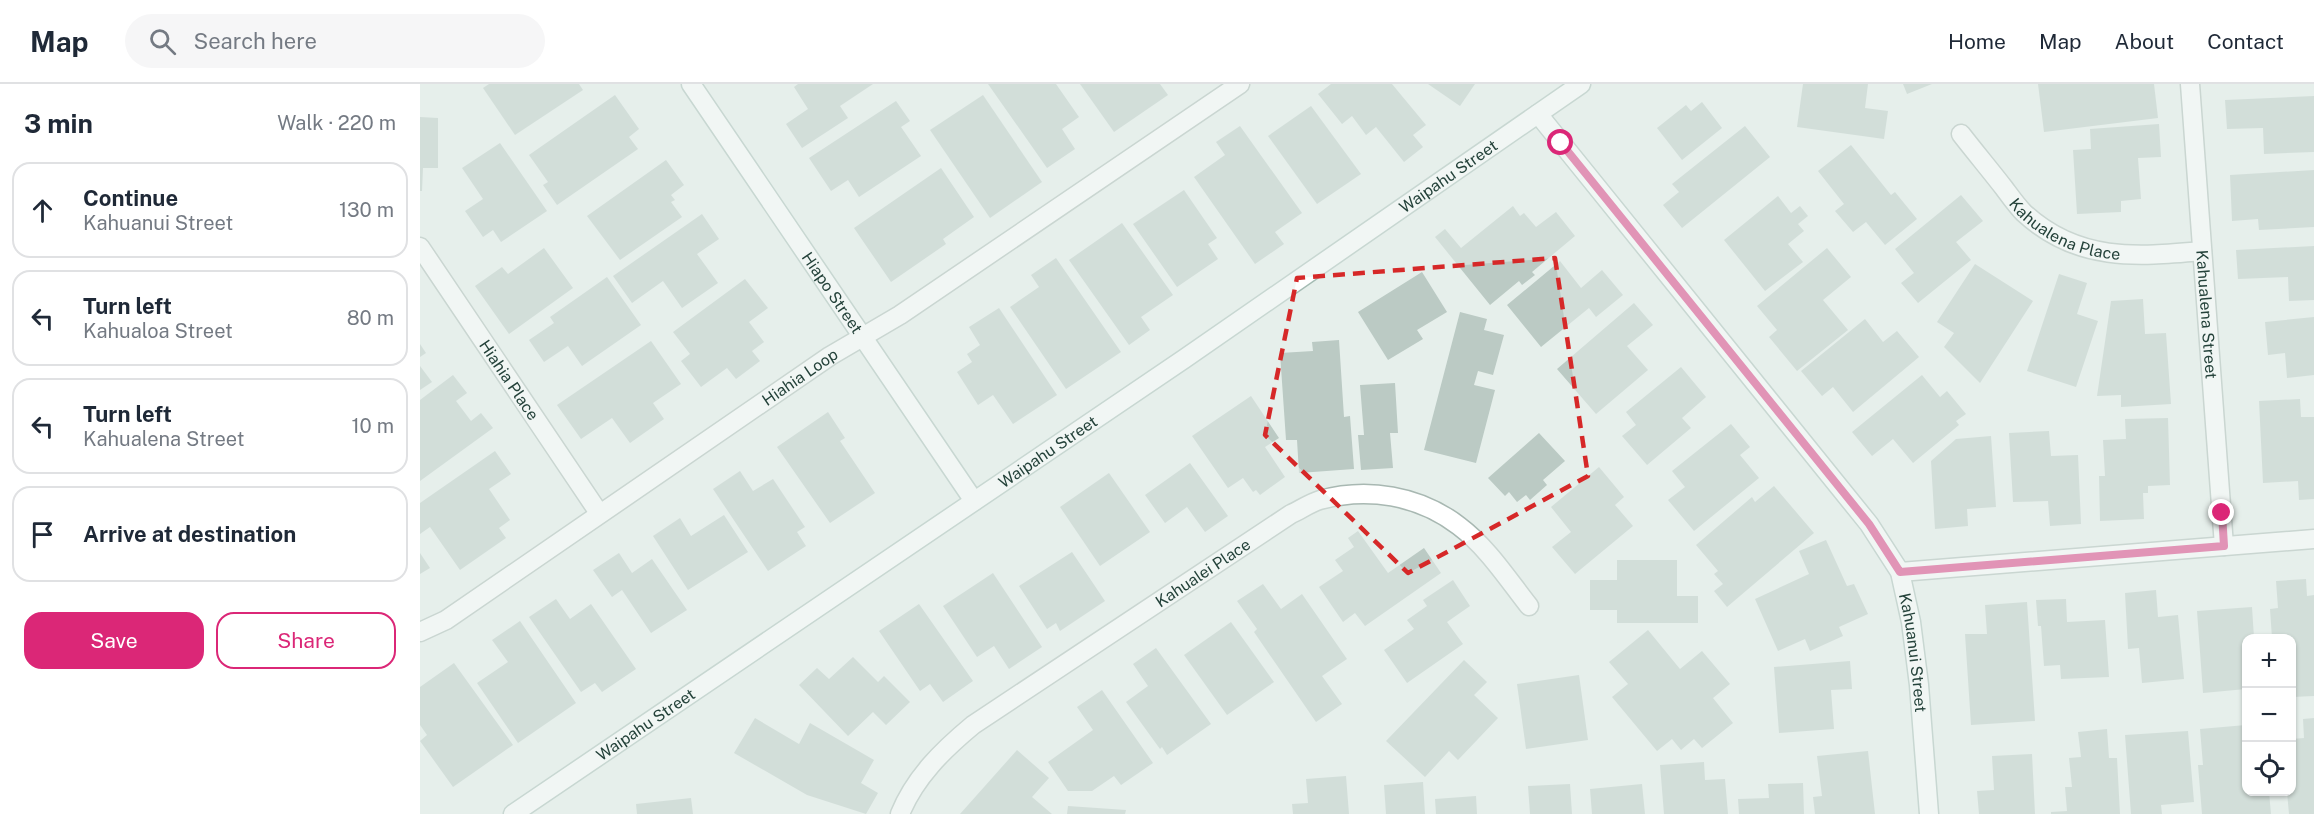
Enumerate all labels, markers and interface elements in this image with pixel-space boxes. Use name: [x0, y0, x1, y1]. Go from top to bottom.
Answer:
search box: [125, 14, 545, 68]
text: Map: [30, 25, 89, 58]
icon: search: [146, 25, 179, 58]
text: Search here: [194, 28, 317, 54]
text: Home: [1948, 29, 2006, 54]
text: Map: [2039, 29, 2082, 54]
text: About: [2115, 29, 2174, 54]
text: Contact: [2207, 29, 2284, 54]
text: 3 min: [24, 108, 93, 139]
text: Walk · 220 m: [277, 111, 396, 135]
route start: [1547, 129, 1573, 155]
street label: Waipahu Street: [1395, 135, 1501, 217]
text: Continue: [83, 185, 178, 211]
icon: ahead: [26, 194, 59, 227]
street label: Kahualena Place: [2005, 194, 2121, 263]
text: 130 m: [339, 198, 394, 222]
text: Kahuanui Street: [83, 211, 233, 235]
street label: Hiapo Street: [798, 248, 867, 337]
street label: Kahualena Street: [2193, 249, 2221, 380]
text: Turn left: [83, 293, 172, 319]
icon: left: [26, 302, 59, 335]
text: 80 m: [347, 306, 394, 330]
text: Kahualoa Street: [83, 319, 233, 343]
street label: Hiahia Place: [476, 336, 543, 423]
street label: Hiahia Loop: [758, 344, 841, 409]
text: Turn left: [83, 401, 172, 427]
icon: left: [26, 410, 59, 443]
street label: Waipahu Street: [995, 411, 1101, 492]
text: 10 m: [351, 414, 394, 438]
text: Kahualena Street: [83, 427, 244, 451]
route end: [2208, 499, 2234, 525]
icon: arrive: [26, 518, 59, 551]
text: Arrive at destination: [83, 521, 296, 547]
street label: Kahualei Place: [1152, 534, 1254, 611]
street label: Kahuanui Street: [1895, 591, 1931, 713]
button: Save: [24, 612, 204, 669]
button: Share: [216, 612, 396, 669]
map controls: [2242, 634, 2296, 796]
button: +: [2242, 634, 2296, 688]
street label: Waipahu Street: [592, 684, 698, 764]
button: −: [2242, 688, 2296, 742]
button: locate: [2242, 742, 2296, 796]

